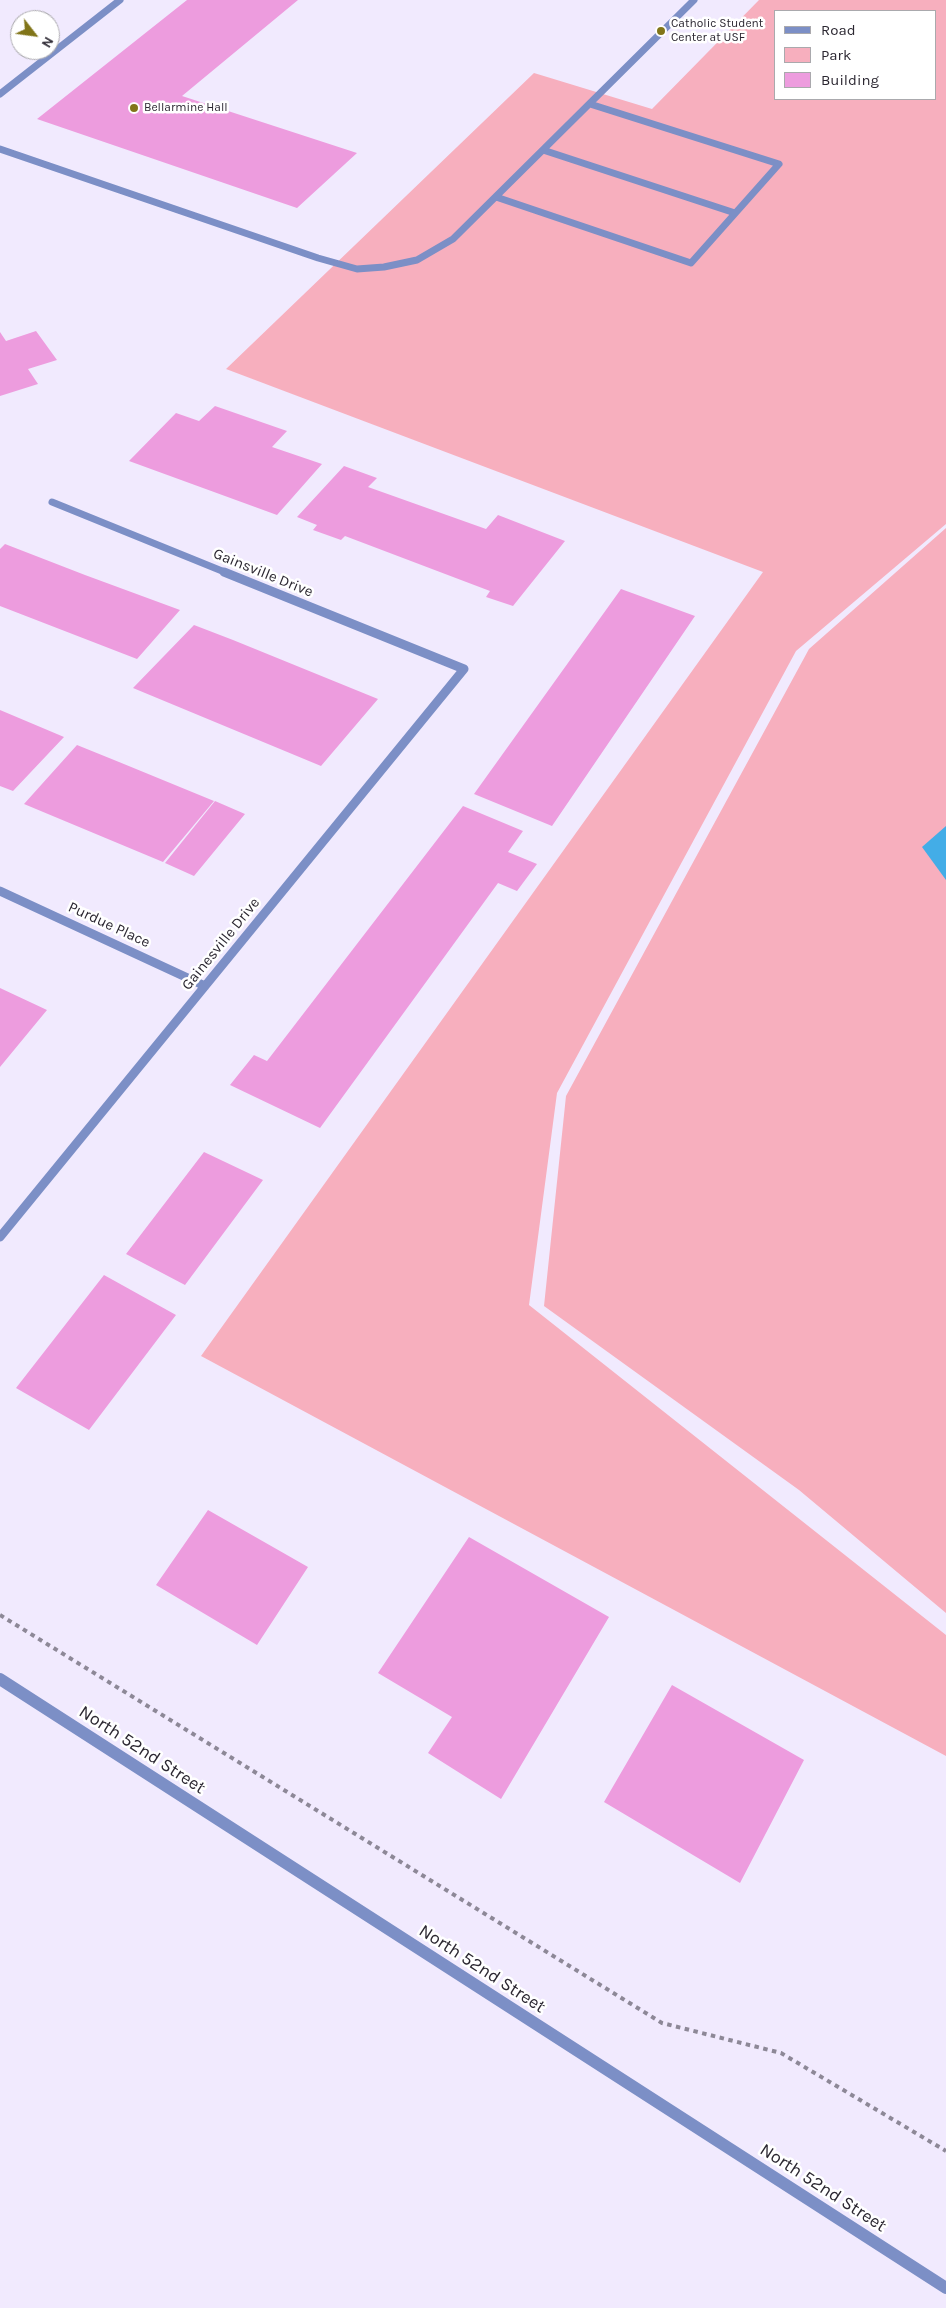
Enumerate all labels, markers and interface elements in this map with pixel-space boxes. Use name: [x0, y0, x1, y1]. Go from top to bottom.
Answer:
north arrow: [10, 10, 60, 60]
legend: [774, 10, 936, 100]
place label: Catholic Student Center at USF: [671, 17, 763, 45]
text: Road: [821, 21, 856, 39]
marker: Catholic Student Center at USF: [655, 25, 667, 37]
text: N: [38, 34, 57, 51]
text: Park: [821, 46, 851, 64]
text: Building: [821, 71, 879, 89]
place label: Bellarmine Hall: [144, 101, 228, 115]
marker: Bellarmine Hall: [128, 102, 140, 114]
street label: Gainsville Drive: [210, 545, 316, 601]
street label: Gainesville Drive: [178, 894, 264, 994]
street label: Purdue Place: [65, 898, 153, 952]
street label: North 52nd Street: [75, 1701, 209, 1799]
street label: North 52nd Street: [415, 1920, 549, 2018]
street label: North 52nd Street: [756, 2139, 890, 2237]

